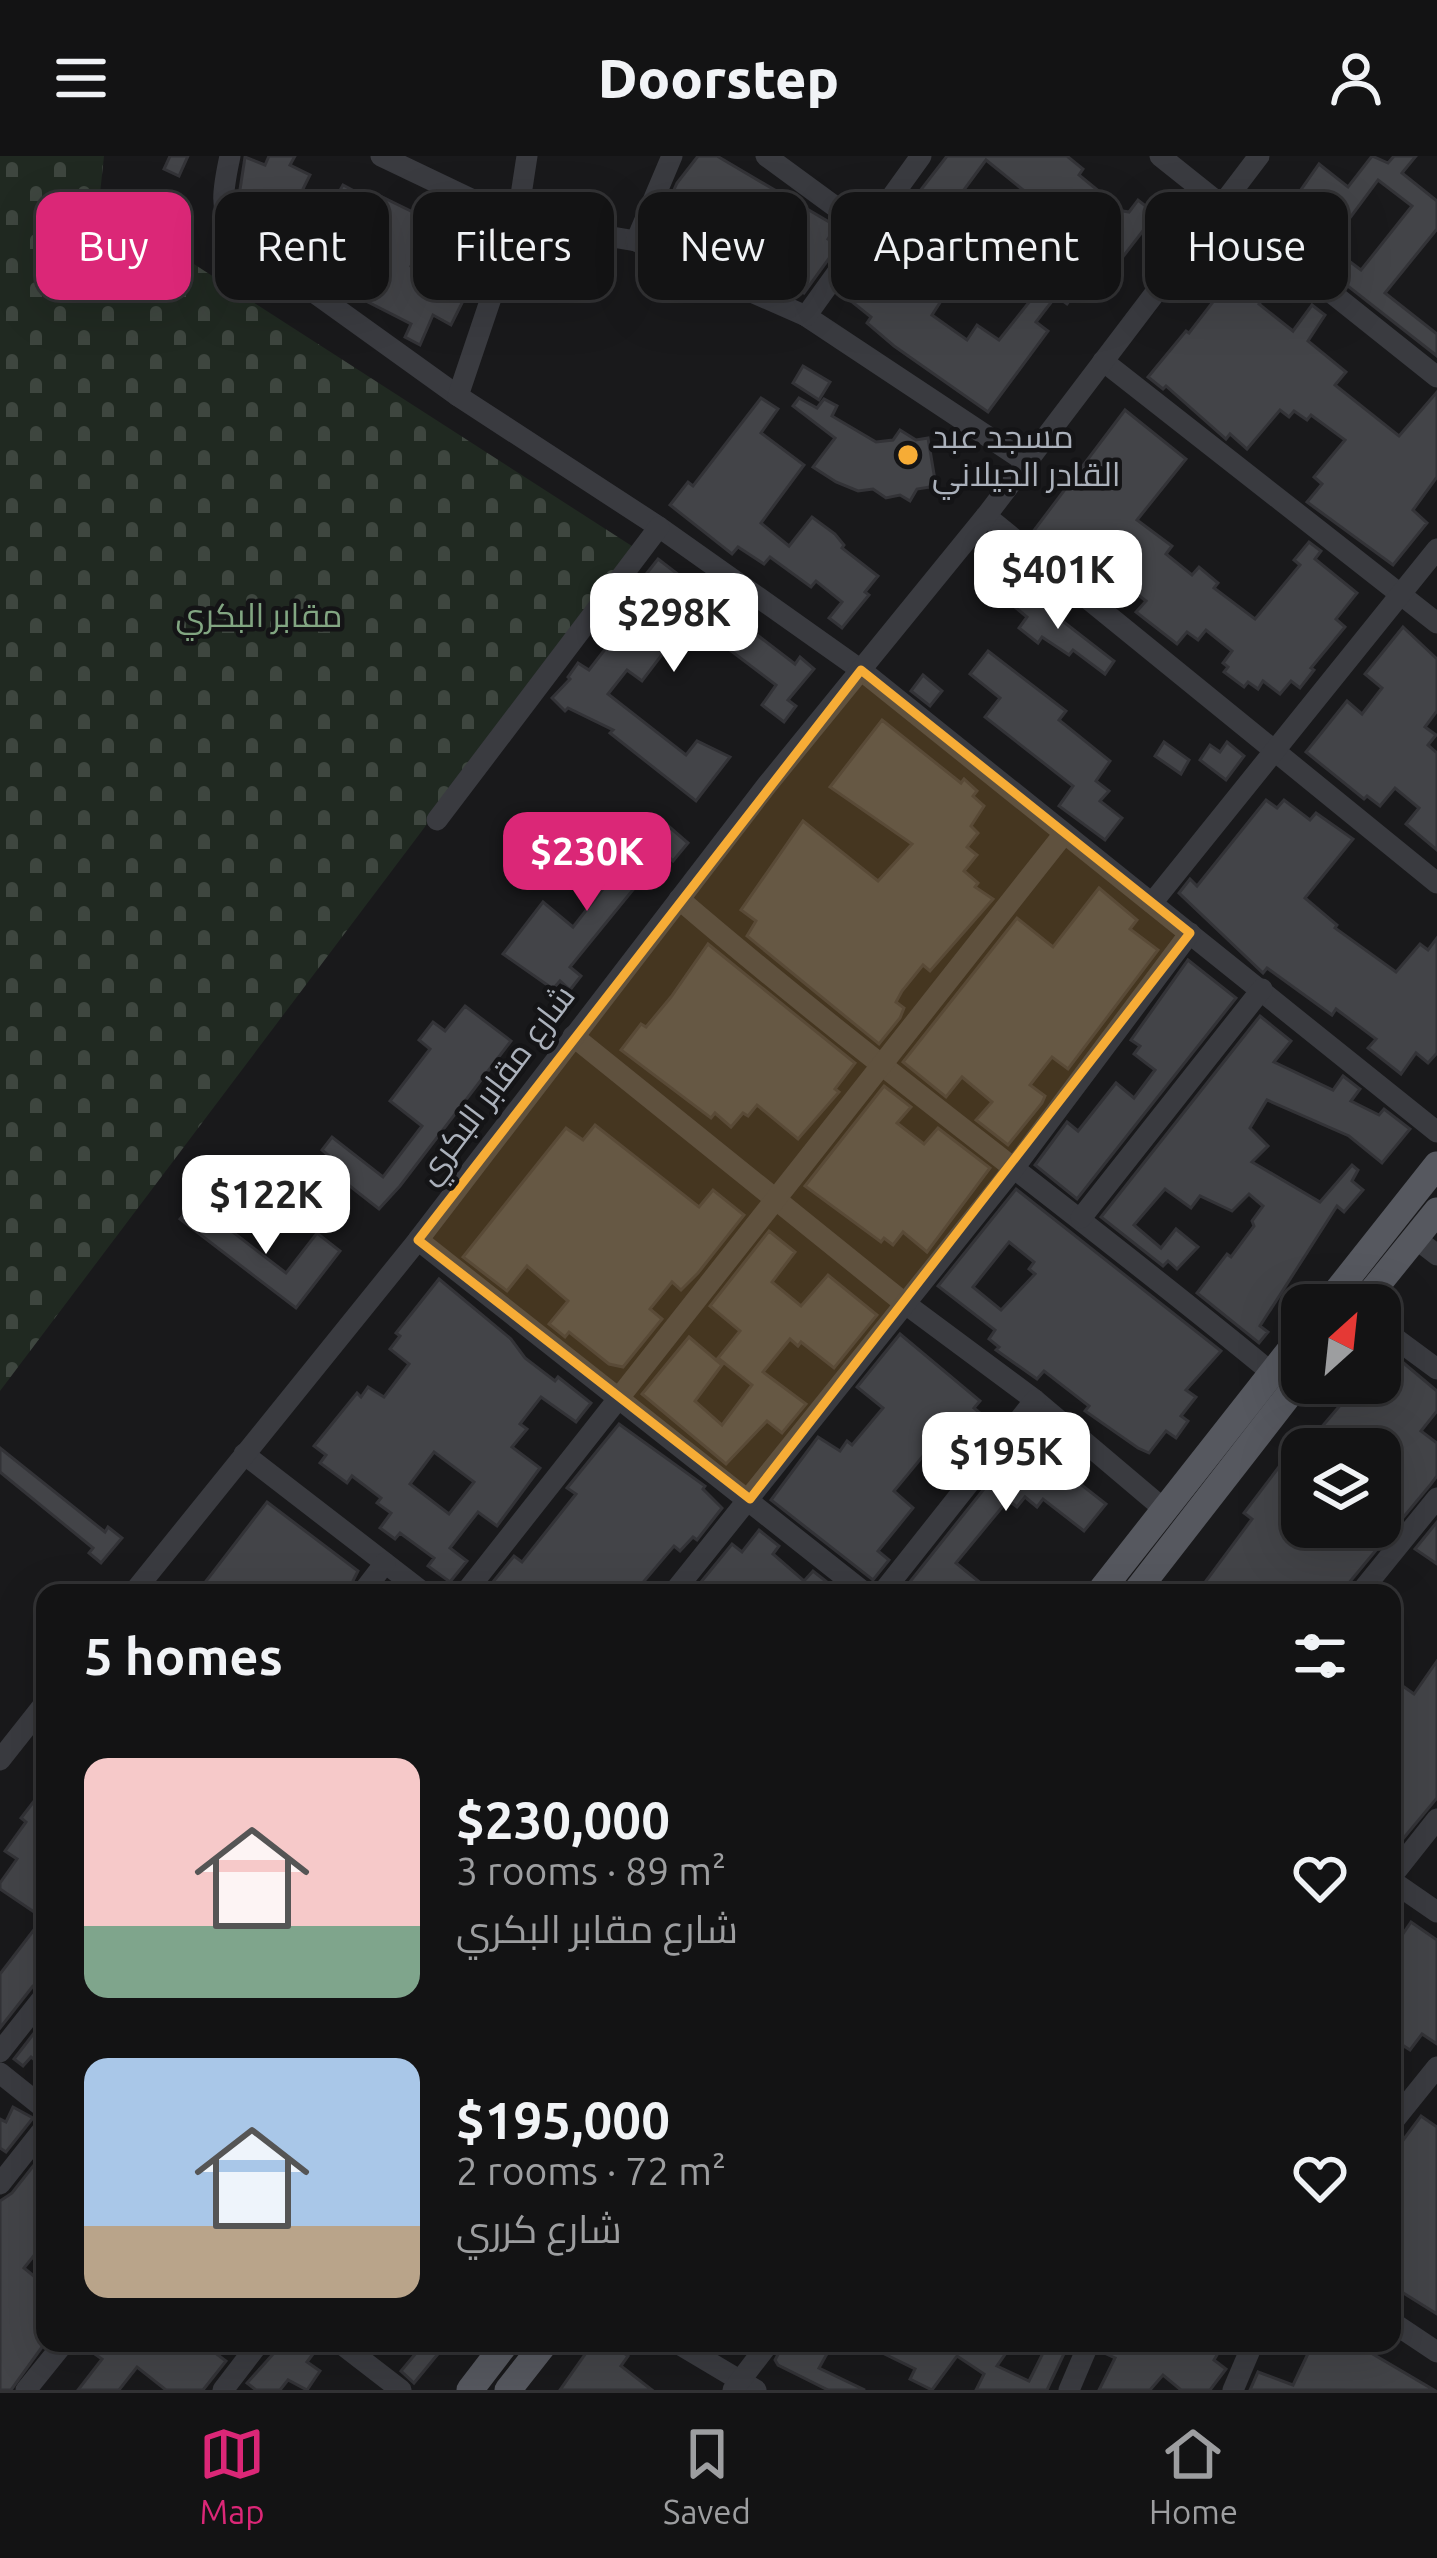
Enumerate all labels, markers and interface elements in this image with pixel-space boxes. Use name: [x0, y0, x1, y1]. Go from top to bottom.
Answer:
icon: menu: [48, 45, 114, 111]
icon: person: [1323, 45, 1389, 111]
text: Doorstep: [598, 48, 839, 108]
chip: Buy: [36, 192, 191, 300]
chip: Rent: [215, 192, 389, 300]
chip: Filters: [413, 192, 614, 300]
chip: New: [638, 192, 807, 300]
chip: Apartment: [831, 192, 1121, 300]
chip: House: [1145, 192, 1348, 300]
place label: مسجد عبد القادر الجيلاني: [932, 417, 1121, 500]
marker: مسجد عبد القادر الجيلاني: [895, 442, 921, 468]
pin: $401K: [974, 530, 1142, 632]
text: $401K: [1001, 547, 1115, 590]
pin: $298K: [590, 573, 758, 675]
text: $298K: [617, 590, 731, 633]
park label: مقابر البكري: [175, 596, 343, 641]
pin: $230K: [503, 812, 671, 914]
text: $230K: [530, 829, 644, 872]
street label: شارع مقابر البكري: [408, 977, 588, 1195]
pin: $122K: [182, 1155, 350, 1257]
text: $122K: [209, 1172, 323, 1215]
north arrow: [1281, 1284, 1401, 1404]
map controls: [1281, 1284, 1401, 1548]
pin: $195K: [922, 1412, 1090, 1514]
button: layers: [1281, 1428, 1401, 1548]
text: $195K: [949, 1429, 1063, 1472]
icon: filters: [1287, 1623, 1353, 1689]
text: 5 homes: [84, 1627, 283, 1685]
text: $230,000: [456, 1791, 670, 1849]
icon: home: [180, 1806, 324, 1950]
icon: heart: [1287, 1845, 1353, 1911]
text: 3 rooms · 89 m²: [456, 1849, 726, 1892]
text: شارع مقابر البكري: [456, 1907, 738, 1950]
text: $195,000: [456, 2091, 670, 2149]
icon: home: [180, 2106, 324, 2250]
icon: heart: [1287, 2145, 1353, 2211]
text: 2 rooms · 72 m²: [456, 2149, 726, 2192]
text: شارع كرري: [456, 2207, 622, 2250]
tab: Map: [199, 2421, 265, 2530]
tab: Saved: [663, 2421, 751, 2530]
tab: Home: [1149, 2421, 1238, 2530]

